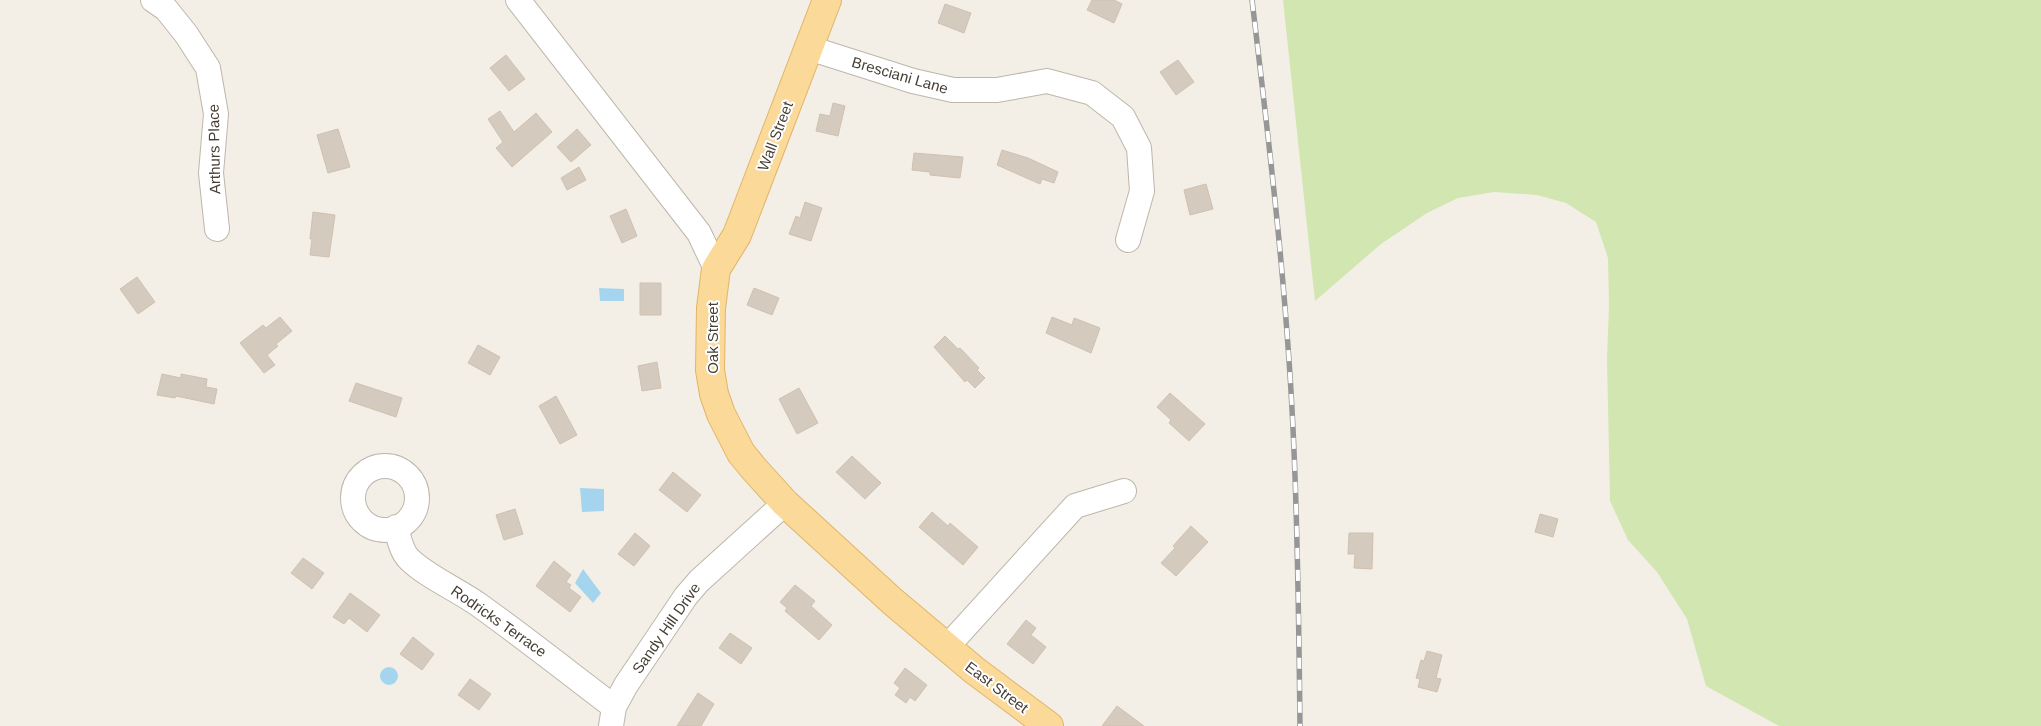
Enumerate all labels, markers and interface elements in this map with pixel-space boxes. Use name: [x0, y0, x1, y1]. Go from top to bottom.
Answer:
street label: Bresciani Lane: [850, 53, 950, 97]
street label: Wall Street: [754, 98, 796, 173]
street label: Arthurs Place: [205, 104, 223, 194]
street label: Oak Street: [704, 301, 721, 374]
street label: Sandy Hill Drive: [628, 579, 704, 677]
street label: Rodricks Terrace: [448, 582, 550, 660]
street label: East Street: [962, 658, 1032, 717]

